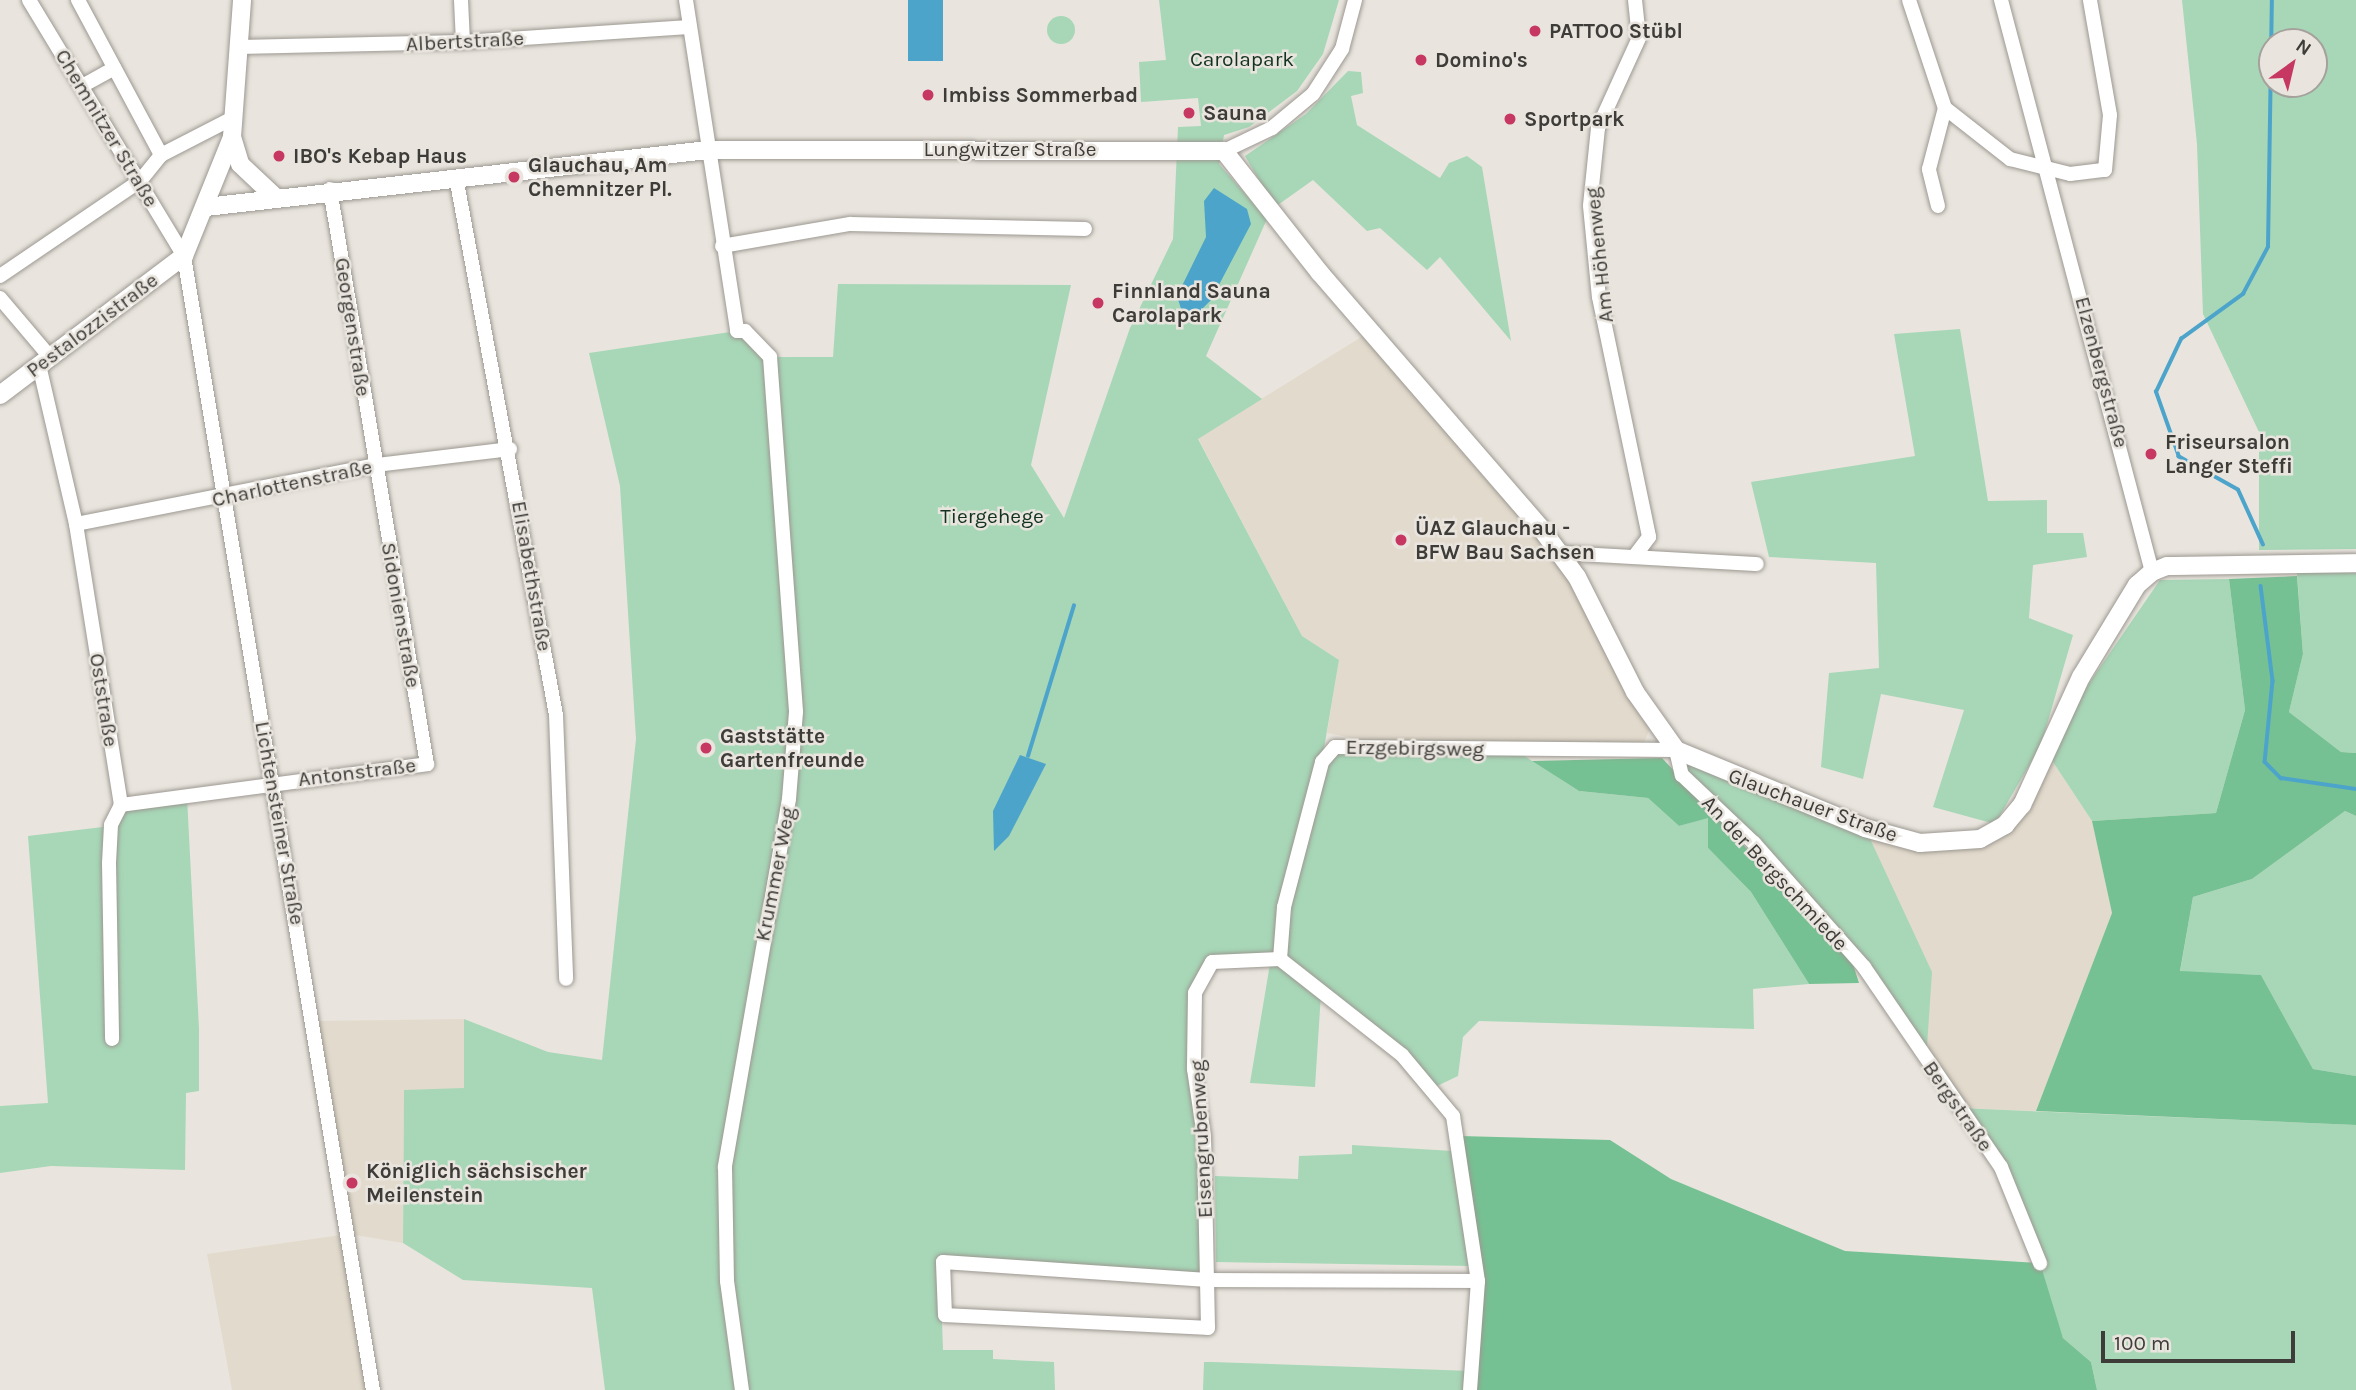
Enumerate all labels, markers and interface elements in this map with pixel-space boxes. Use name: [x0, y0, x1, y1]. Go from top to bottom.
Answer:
place label: PATTOO Stübl: [1549, 18, 1683, 44]
marker: PATTOO Stübl: [1527, 23, 1543, 39]
street label: Albertstraße: [405, 25, 525, 57]
north arrow: [2258, 28, 2328, 98]
text: N: [2292, 34, 2315, 60]
street label: Chemnitzer Straße: [50, 45, 164, 211]
park label: Carolapark: [1190, 46, 1294, 72]
place label: Domino's: [1435, 47, 1528, 73]
marker: Domino's: [1413, 52, 1429, 68]
place label: Imbiss Sommerbad: [942, 82, 1138, 108]
marker: Imbiss Sommerbad: [920, 87, 936, 103]
place label: Sauna: [1203, 100, 1267, 126]
marker: Sauna: [1181, 105, 1197, 121]
place label: Sportpark: [1524, 106, 1624, 132]
marker: Sportpark: [1502, 111, 1518, 127]
street label: Lungwitzer Straße: [923, 136, 1097, 162]
place label: IBO's Kebap Haus: [293, 143, 467, 169]
marker: IBO's Kebap Haus: [271, 148, 287, 164]
place label: Glauchau, Am Chemnitzer Pl.: [528, 152, 672, 202]
marker: Glauchau, Am Chemnitzer Pl.: [506, 169, 522, 185]
street label: Am Höhenweg: [1579, 186, 1619, 324]
street label: Georgenstraße: [330, 256, 376, 398]
street label: Pestalozzistraße: [21, 267, 163, 383]
place label: Finnland Sauna Carolapark: [1112, 278, 1271, 328]
street label: Elzenbergstraße: [2070, 294, 2134, 450]
marker: Finnland Sauna Carolapark: [1090, 295, 1106, 311]
place label: Friseursalon Langer Steffi: [2165, 429, 2293, 479]
marker: Friseursalon Langer Steffi: [2143, 446, 2159, 462]
street label: Charlottenstraße: [210, 454, 374, 512]
street label: Elisabethstraße: [506, 499, 558, 653]
park label: Tiergehege: [940, 503, 1044, 529]
place label: ÜAZ Glauchau - BFW Bau Sachsen: [1415, 515, 1595, 565]
marker: ÜAZ Glauchau - BFW Bau Sachsen: [1393, 532, 1409, 548]
street label: Sidonienstraße: [376, 540, 426, 690]
street label: Oststraße: [84, 651, 124, 749]
street label: Lichtensteiner Straße: [250, 719, 310, 927]
place label: Gaststätte Gartenfreunde: [720, 723, 865, 773]
street label: Erzgebirgsweg: [1345, 734, 1485, 762]
marker: Gaststätte Gartenfreunde: [698, 740, 714, 756]
street label: Antonstraße: [297, 752, 417, 792]
street label: Glauchauer Straße: [1725, 763, 1901, 847]
street label: An der Bergschmiede: [1697, 790, 1853, 956]
street label: Krummer Weg: [750, 805, 800, 943]
street label: Bergstraße: [1918, 1056, 1998, 1156]
street label: Eisengrubenweg: [1184, 1059, 1218, 1219]
place label: Königlich sächsischer Meilenstein: [366, 1158, 587, 1208]
marker: Königlich sächsischer Meilenstein: [344, 1175, 360, 1191]
scale bar: [2104, 1316, 2298, 1360]
text: 100 m: [2114, 1331, 2171, 1355]

